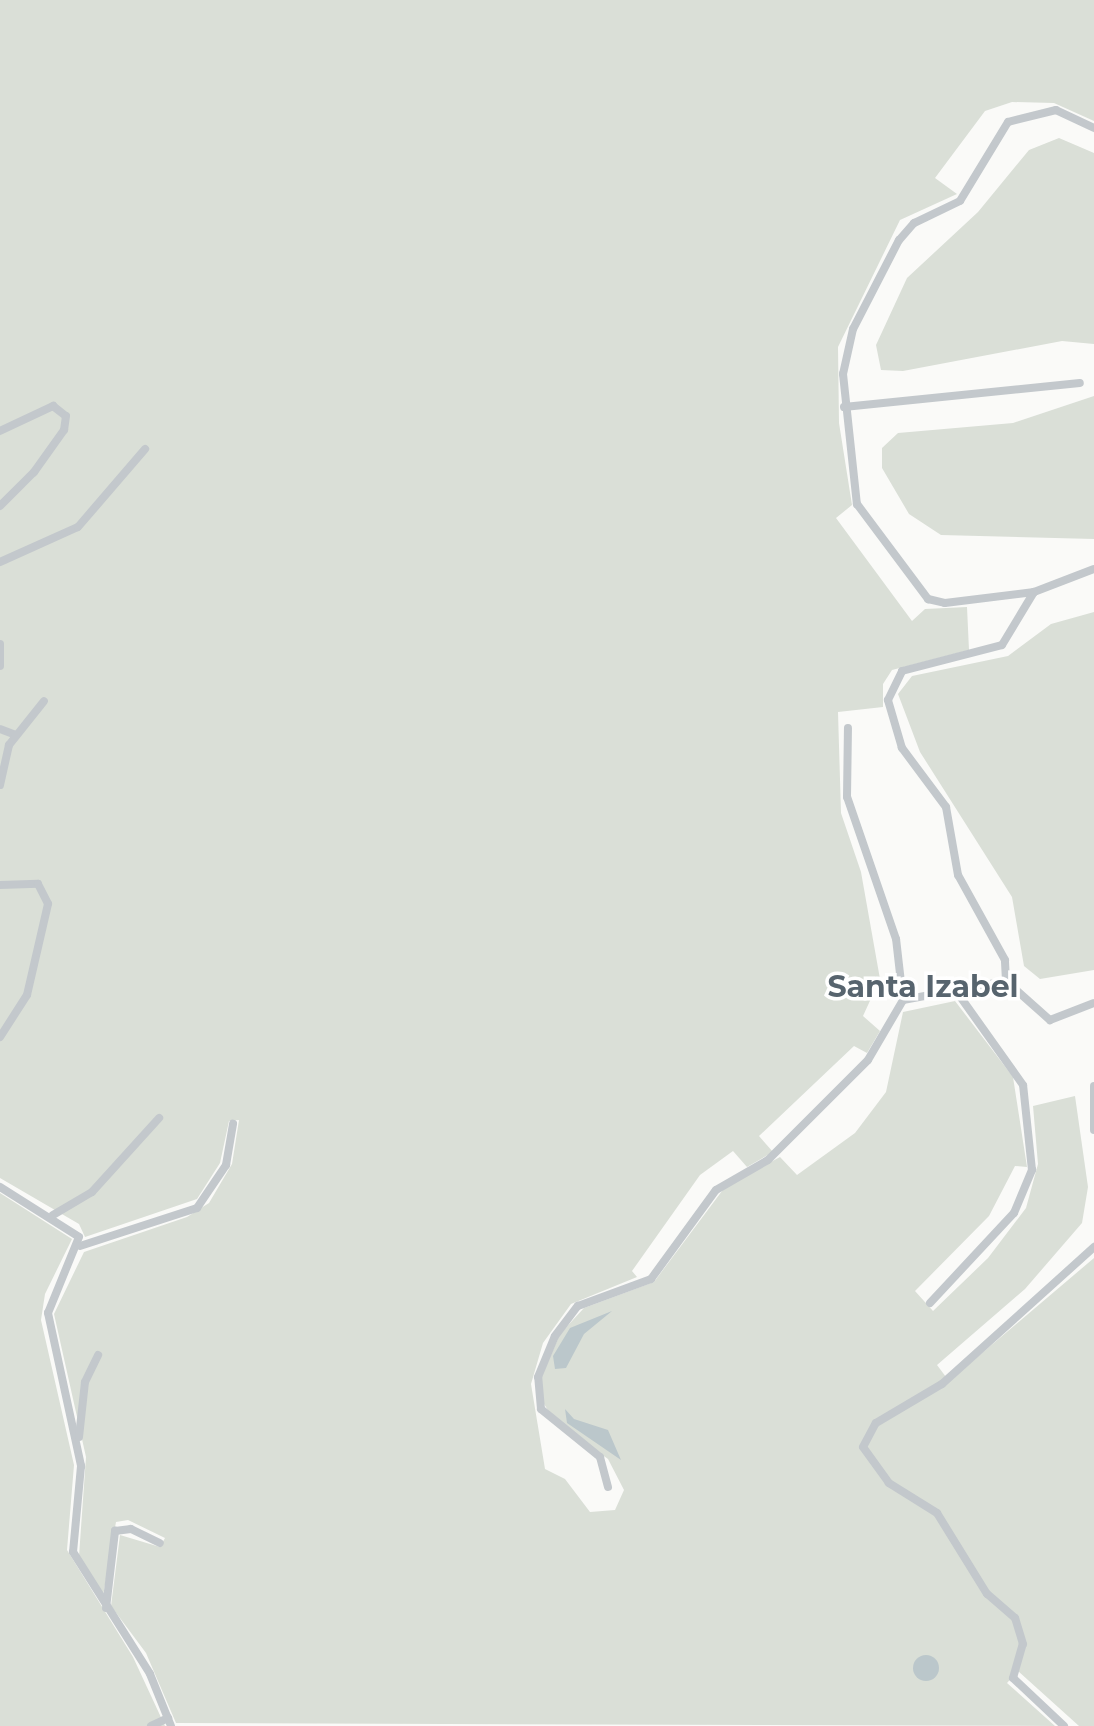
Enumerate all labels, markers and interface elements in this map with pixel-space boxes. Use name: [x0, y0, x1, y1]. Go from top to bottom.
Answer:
district label: Santa Izabel: [827, 969, 1019, 1005]

